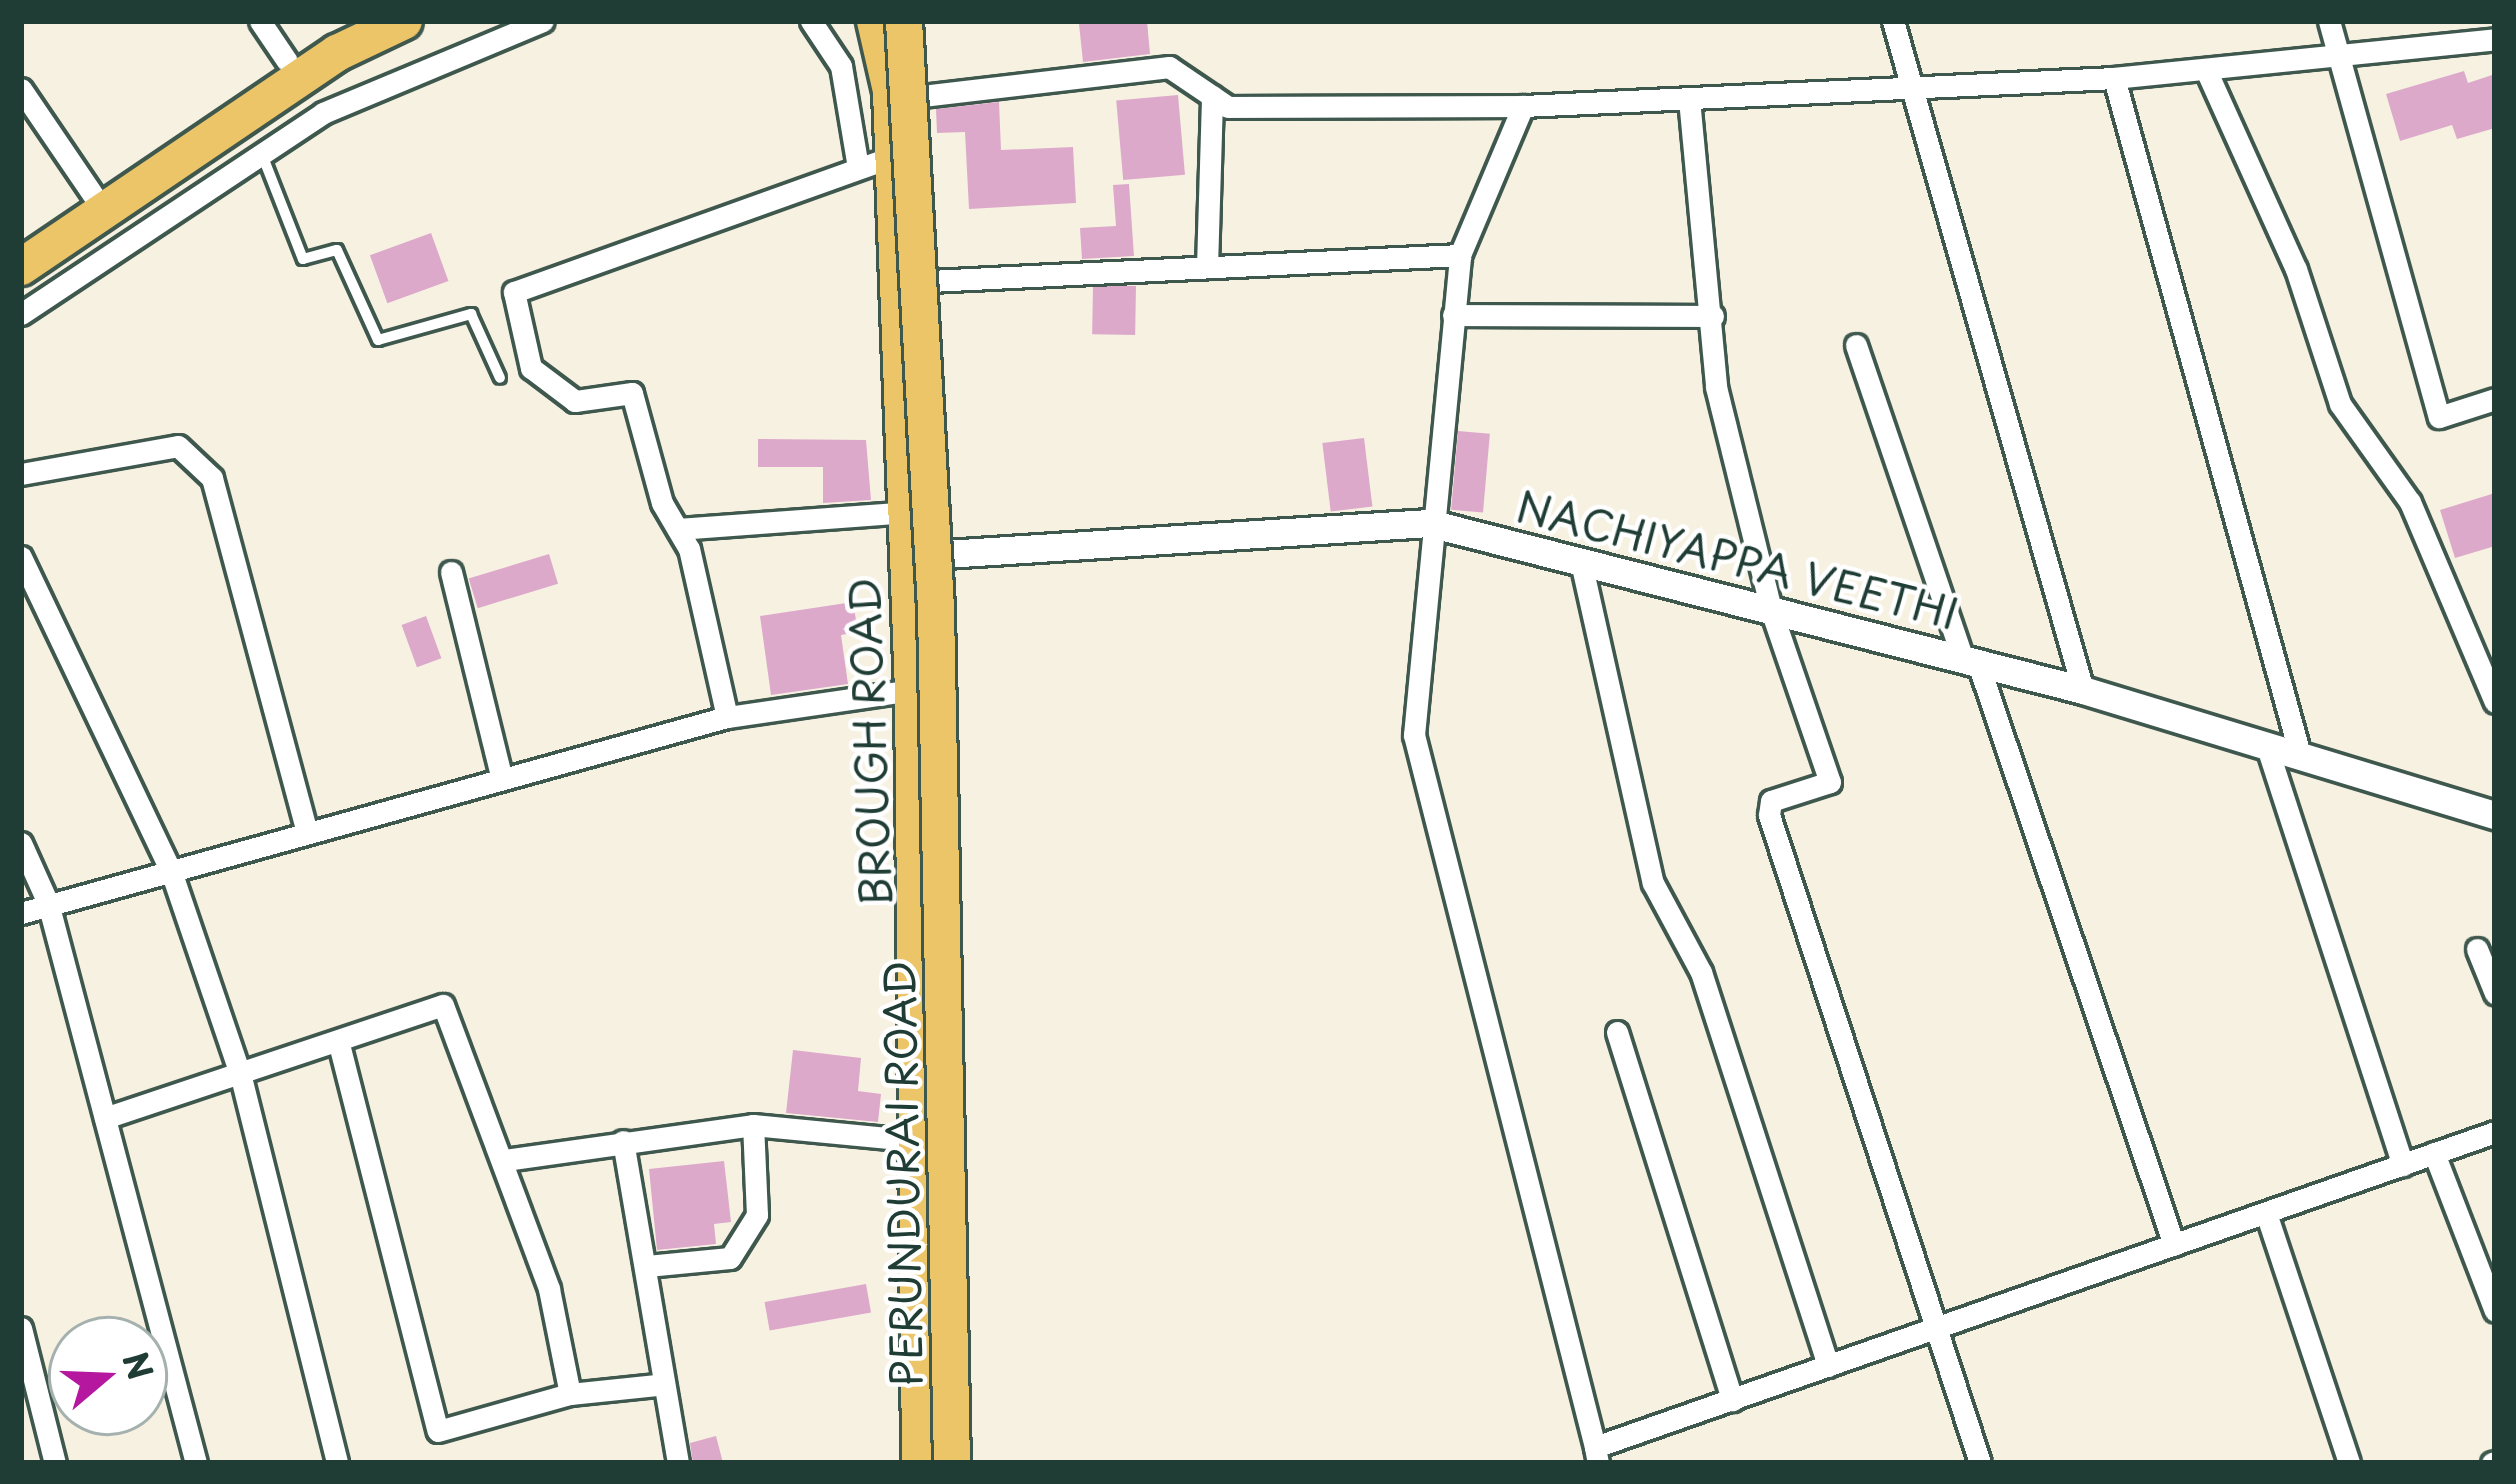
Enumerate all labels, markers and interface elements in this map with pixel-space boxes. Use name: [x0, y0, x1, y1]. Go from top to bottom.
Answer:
street label: NACHIYAPPA VEETHI: [1514, 480, 1962, 638]
street label: BROUGH ROAD: [838, 575, 900, 909]
street label: PERUNDURAI ROAD: [873, 960, 931, 1388]
north arrow: [48, 1316, 168, 1436]
text: N: [111, 1345, 167, 1386]

